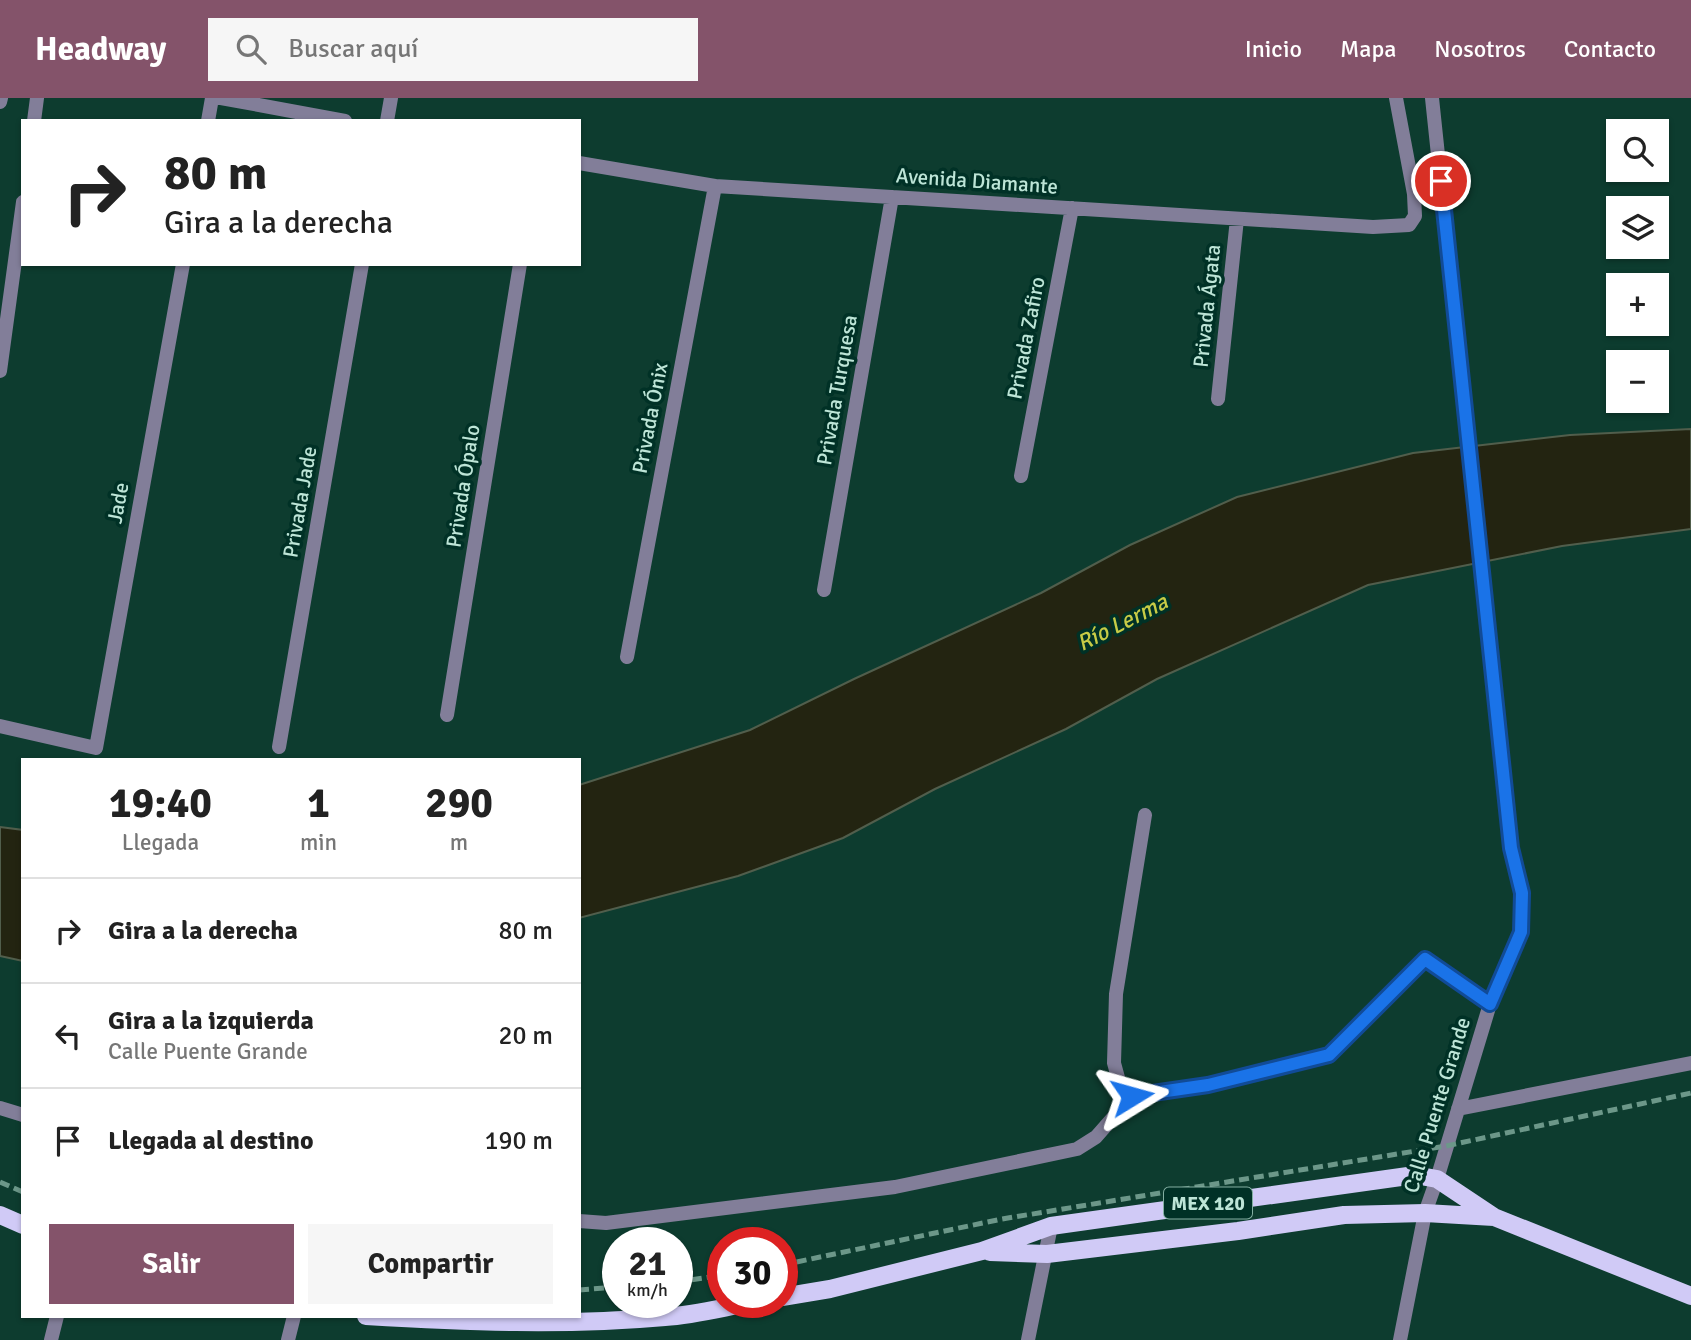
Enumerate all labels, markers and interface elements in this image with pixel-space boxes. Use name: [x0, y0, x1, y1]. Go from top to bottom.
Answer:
search box: [208, 18, 698, 81]
text: Headway: [35, 29, 166, 70]
icon: search: [232, 30, 270, 68]
text: Buscar aquí: [288, 33, 418, 65]
text: Inicio: [1245, 34, 1302, 64]
text: Mapa: [1340, 34, 1396, 64]
text: Nosotros: [1434, 34, 1526, 64]
text: Contacto: [1564, 34, 1656, 64]
map controls: [1606, 119, 1669, 413]
button: search: [1606, 119, 1669, 182]
text: 80 m: [164, 143, 267, 203]
icon: right: [49, 147, 140, 238]
pin: [1411, 151, 1471, 211]
street label: Avenida Diamante: [895, 162, 1059, 200]
icon: arrive: [1422, 162, 1460, 200]
button: layers: [1606, 196, 1669, 259]
text: Gira a la derecha: [164, 203, 393, 242]
street label: Privada Ágata: [1188, 243, 1226, 369]
button: +: [1606, 273, 1669, 336]
street label: Privada Zafiro: [1001, 275, 1051, 401]
street label: Privada Turquesa: [811, 313, 863, 467]
button: −: [1606, 350, 1669, 413]
street label: Privada Ónix: [627, 360, 674, 476]
street label: Privada Ópalo: [440, 423, 486, 549]
street label: Privada Jade: [277, 444, 323, 560]
street label: Jade: [102, 481, 134, 525]
water label: Río Lerma: [1072, 587, 1174, 658]
text: 19:40: [109, 778, 212, 829]
text: 1: [307, 778, 330, 829]
text: 290: [425, 778, 493, 829]
text: Llegada: [122, 828, 199, 857]
text: min: [300, 828, 337, 857]
text: m: [450, 828, 468, 857]
icon: right: [49, 912, 87, 950]
text: Gira a la derecha: [108, 915, 298, 947]
text: 80 m: [498, 915, 553, 947]
text: Gira a la izquierda: [108, 1005, 314, 1037]
street label: Calle Puente Grande: [1398, 1014, 1476, 1196]
icon: left: [49, 1017, 87, 1055]
text: 20 m: [498, 1020, 553, 1052]
text: Calle Puente Grande: [108, 1037, 308, 1066]
position arrow: [1095, 1059, 1169, 1133]
icon: arrive: [49, 1122, 87, 1160]
text: Llegada al destino: [108, 1125, 314, 1157]
text: 190 m: [484, 1125, 553, 1157]
road number: MEX 120: [1164, 1188, 1252, 1218]
button: Salir: [49, 1224, 294, 1304]
button: Compartir: [308, 1224, 553, 1304]
speed limit sign: 30: [707, 1227, 798, 1318]
text: 21: [629, 1242, 666, 1285]
text: km/h: [627, 1279, 668, 1301]

